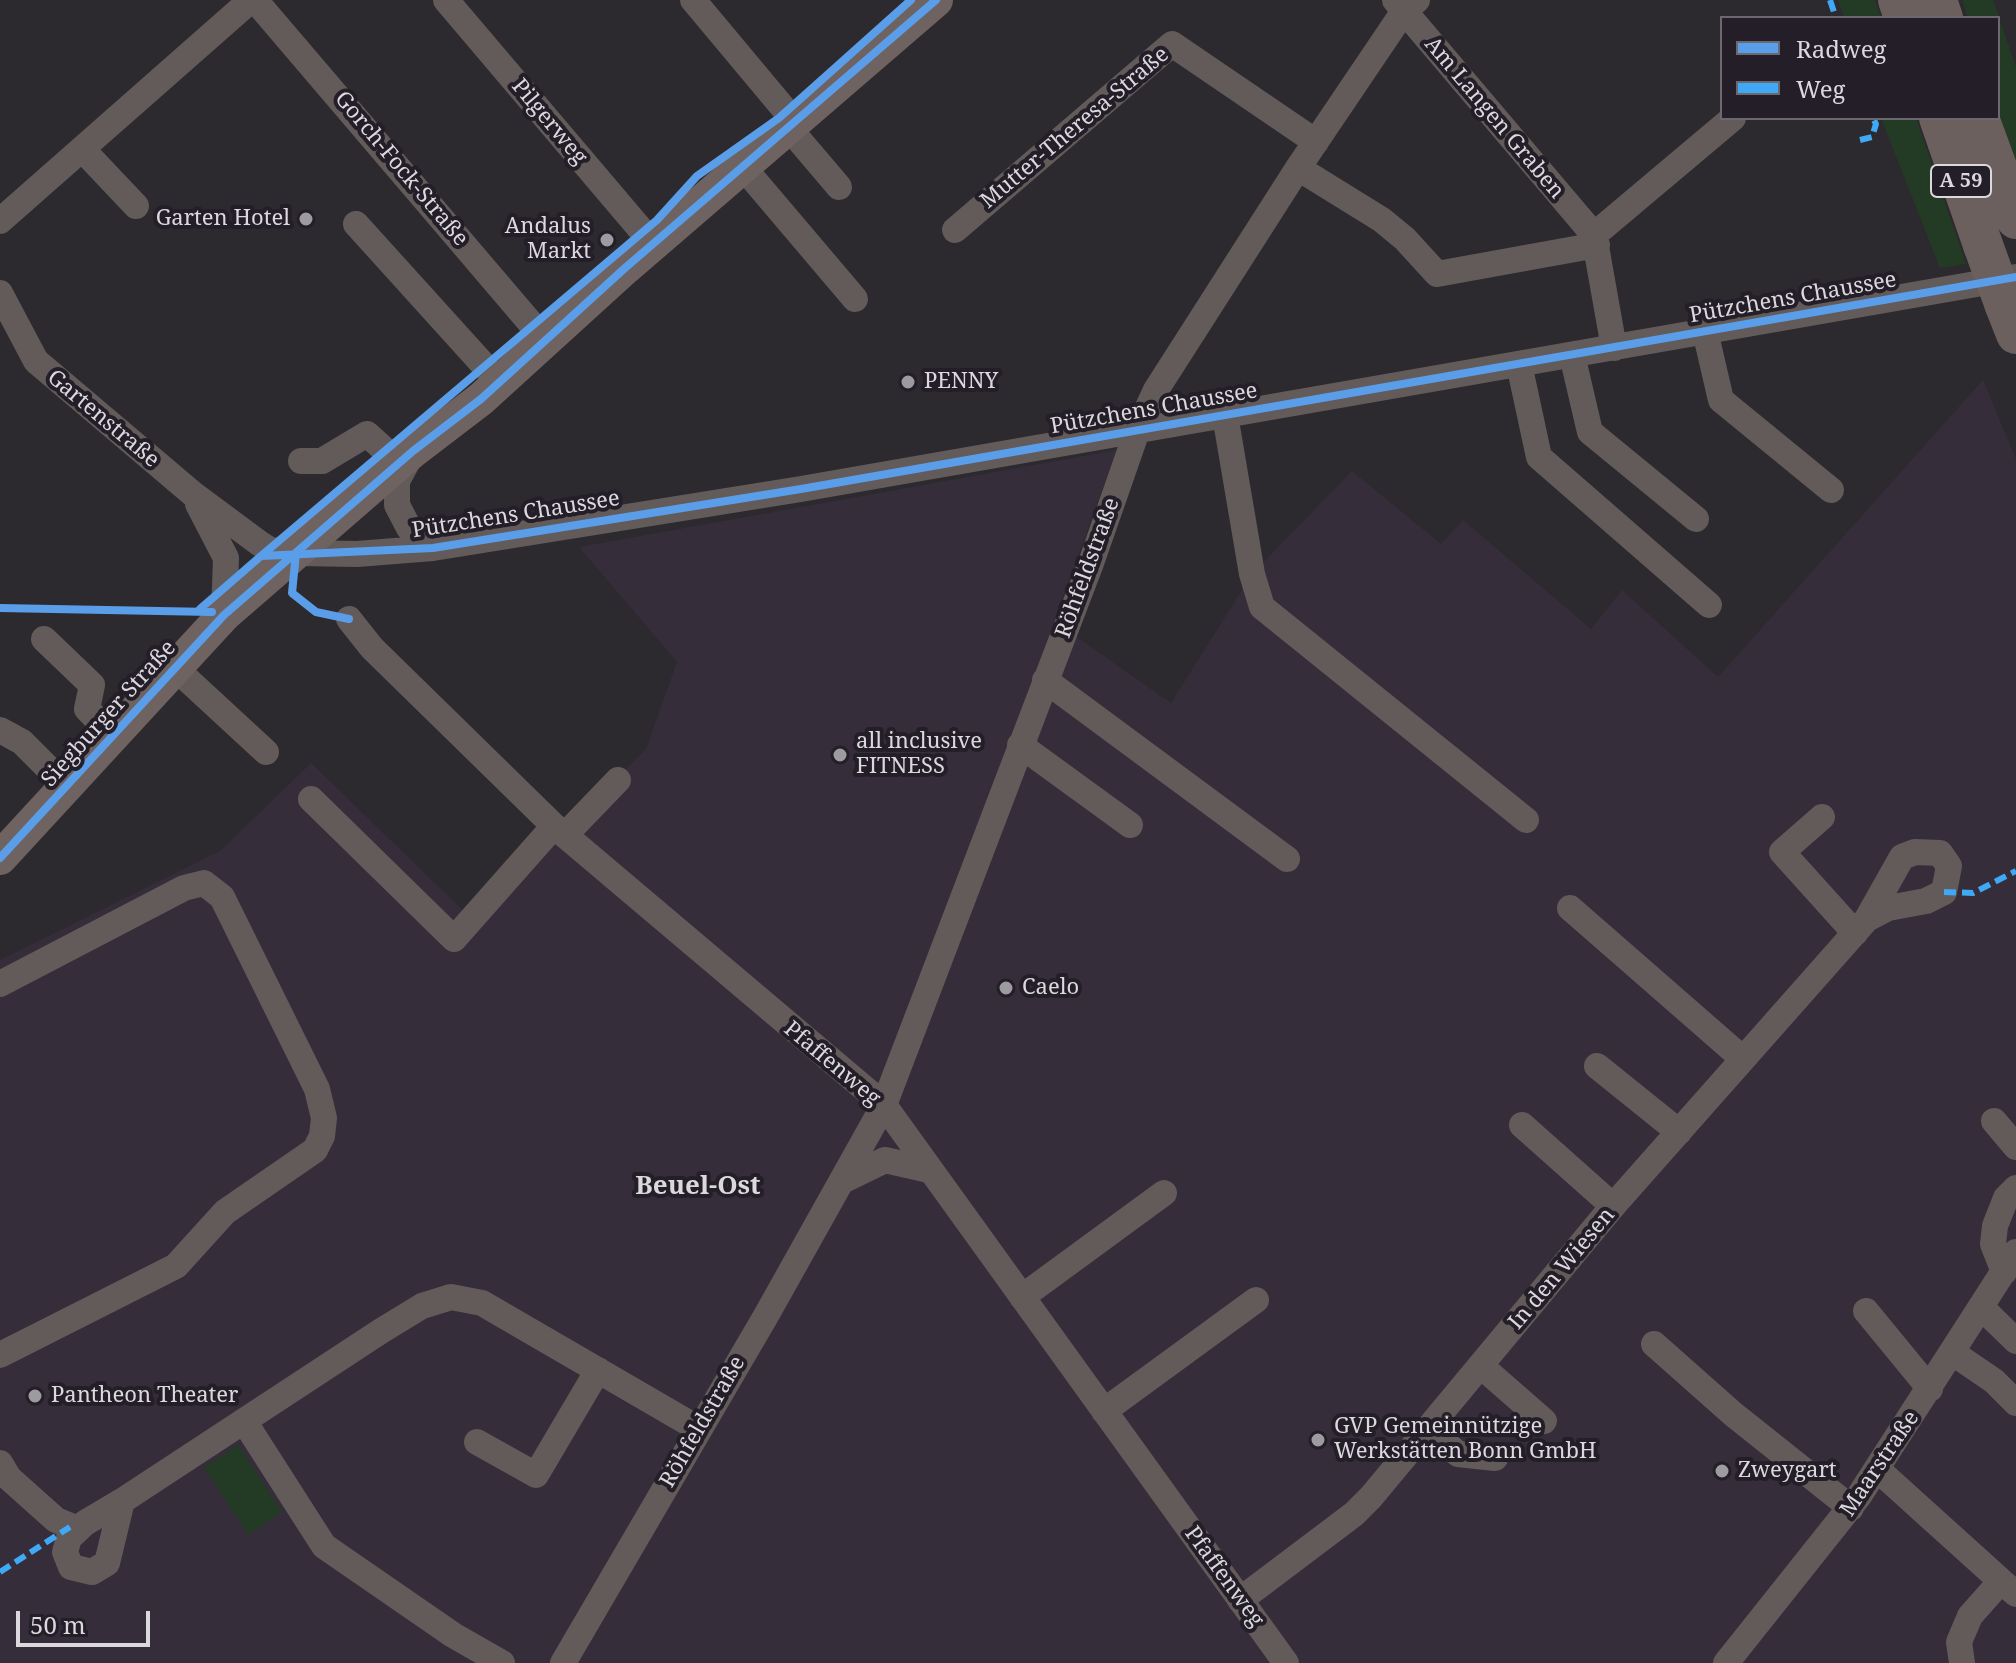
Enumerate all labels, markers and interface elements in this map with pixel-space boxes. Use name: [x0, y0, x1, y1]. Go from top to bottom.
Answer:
legend: [1720, 16, 2000, 120]
street label: Am Langen Graben: [1419, 32, 1569, 204]
text: Radweg: [1796, 32, 1886, 65]
street label: Mutter-Theresa-Straße: [976, 42, 1174, 214]
text: Weg: [1796, 72, 1845, 105]
street label: Pilgerweg: [506, 74, 592, 170]
street label: Gorch-Fock-Straße: [329, 86, 473, 252]
road number: A 59: [1931, 165, 1991, 197]
place label: Garten Hotel: [156, 206, 290, 232]
marker: Garten Hotel: [297, 210, 315, 228]
place label: Andalus Markt: [505, 214, 591, 266]
marker: Andalus Markt: [598, 231, 616, 249]
street label: Pützchens Chaussee: [1687, 267, 1899, 329]
street label: Gartenstraße: [42, 364, 164, 474]
place label: PENNY: [924, 369, 998, 395]
marker: PENNY: [899, 373, 917, 391]
street label: Pützchens Chaussee: [1048, 378, 1260, 440]
street label: Pützchens Chaussee: [410, 486, 622, 544]
street label: Röhfeldstraße: [1050, 494, 1126, 642]
street label: Siegburger Straße: [36, 635, 182, 793]
place label: all inclusive FITNESS: [856, 729, 982, 780]
marker: all inclusive FITNESS: [831, 746, 849, 764]
place label: Caelo: [1022, 975, 1079, 1001]
marker: Caelo: [997, 979, 1015, 997]
street label: Pfaffenweg: [778, 1016, 886, 1112]
district label: Beuel-Ost: [635, 1171, 761, 1203]
street label: In den Wiesen: [1503, 1203, 1621, 1335]
street label: Röhfeldstraße: [655, 1352, 751, 1492]
place label: Pantheon Theater: [51, 1383, 238, 1409]
marker: Pantheon Theater: [26, 1387, 44, 1405]
street label: Maarstraße: [1835, 1406, 1925, 1522]
place label: GVP Gemeinnützige Werkstätten Bonn GmbH: [1334, 1414, 1597, 1466]
marker: GVP Gemeinnützige Werkstätten Bonn GmbH: [1309, 1431, 1327, 1449]
place label: Zweygart: [1738, 1458, 1837, 1484]
marker: Zweygart: [1713, 1462, 1731, 1480]
street label: Pfaffenweg: [1179, 1522, 1269, 1632]
scale bar: [20, 1595, 154, 1645]
text: 50 m: [30, 1608, 86, 1641]

